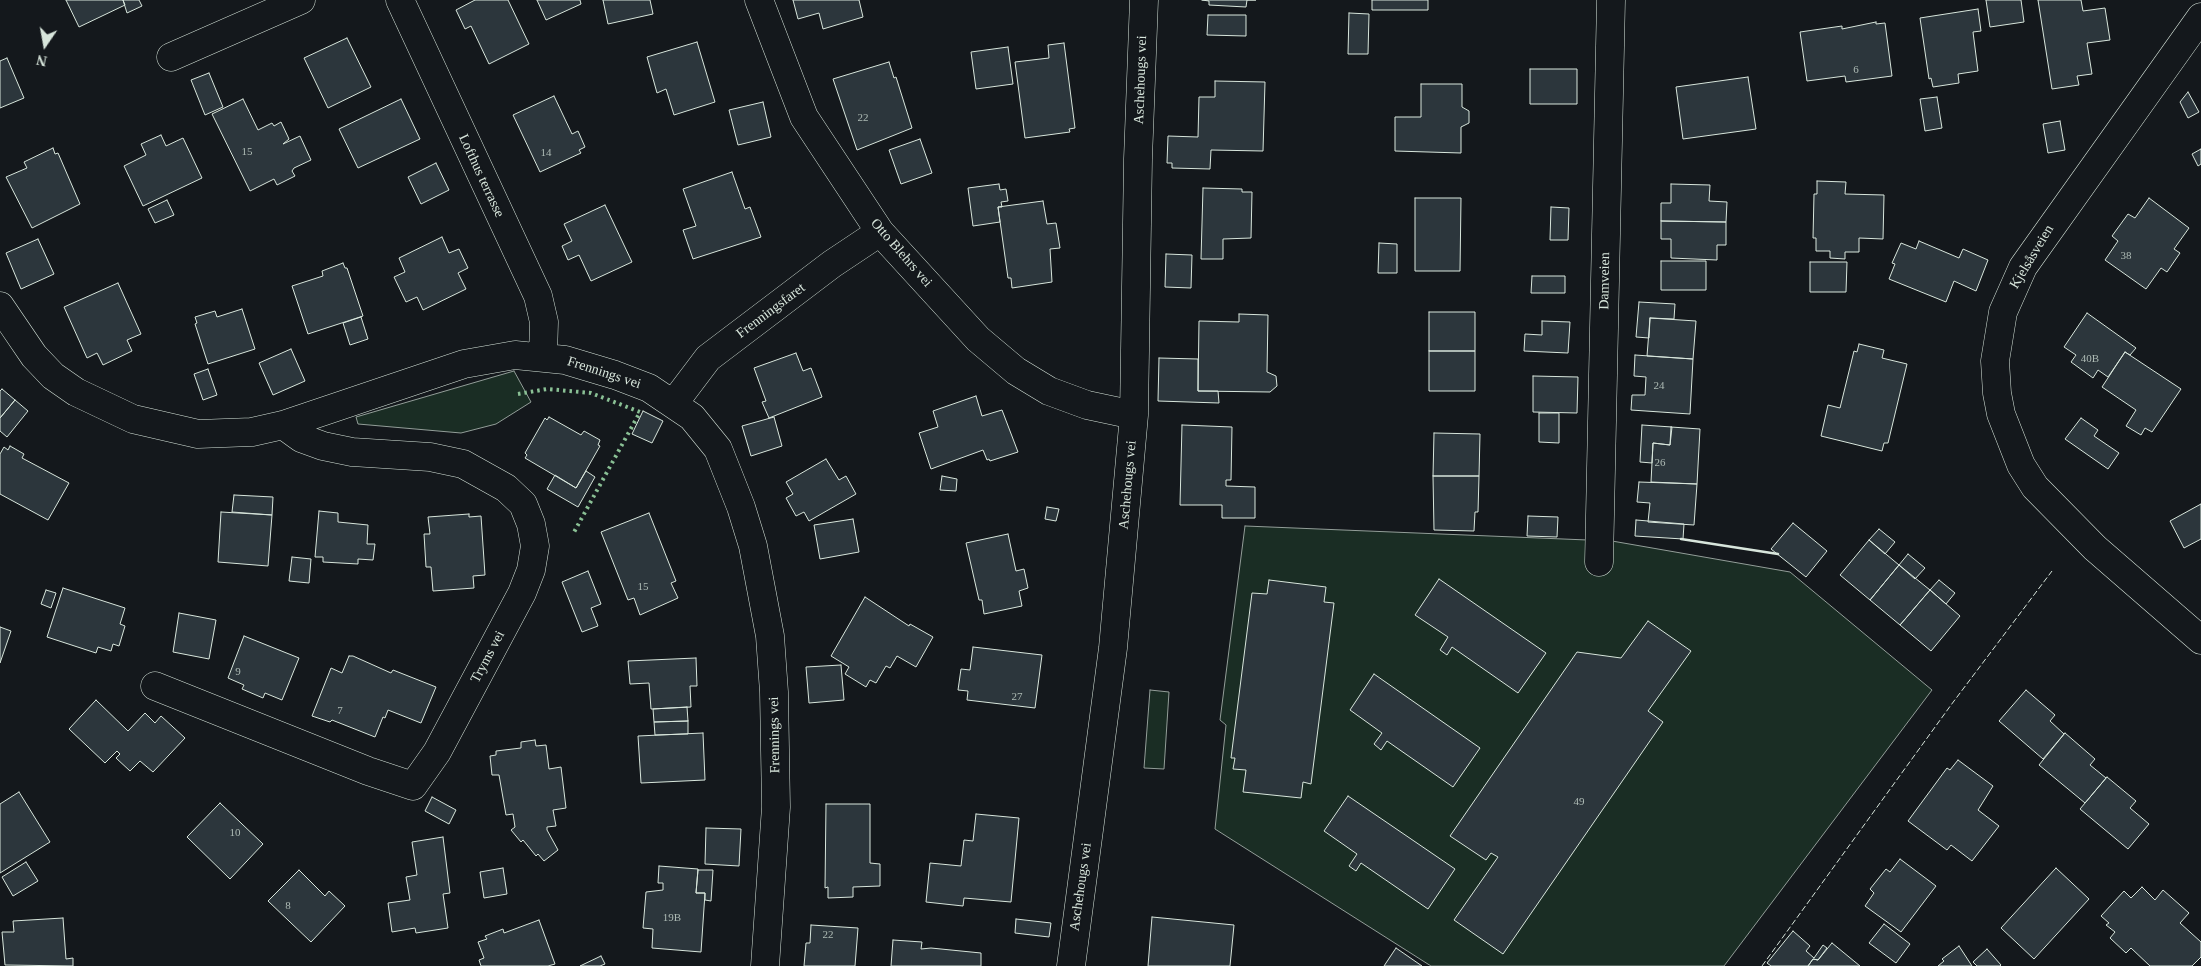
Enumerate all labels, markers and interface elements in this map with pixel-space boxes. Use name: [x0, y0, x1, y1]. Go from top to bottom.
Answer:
north arrow: [20, 20, 70, 70]
street label: Aschehougs vei: [1131, 35, 1151, 125]
text: N: [35, 52, 48, 69]
house number: 6: [1853, 63, 1859, 77]
house number: 22: [858, 111, 868, 125]
street label: Lofthus terrasse: [454, 132, 508, 220]
house number: 15: [242, 145, 252, 159]
house number: 14: [540, 146, 552, 160]
street label: Otto Blehrs vei: [867, 215, 935, 291]
street label: Kjelsåsveien: [2006, 222, 2058, 292]
house number: 38: [2120, 249, 2132, 263]
street label: Damveien: [1596, 252, 1614, 310]
street label: Frenningsfaret: [733, 280, 809, 342]
house number: 40B: [2081, 352, 2099, 366]
street label: Frennings vei: [565, 353, 643, 393]
house number: 24: [1654, 379, 1665, 393]
street label: Aschehougs vei: [1116, 440, 1140, 530]
house number: 26: [1654, 456, 1666, 470]
house number: 15: [638, 580, 648, 594]
street label: Tryms vei: [467, 628, 509, 686]
house number: 9: [235, 665, 241, 679]
house number: 27: [1012, 690, 1022, 704]
street label: Frennings vei: [766, 697, 784, 773]
house number: 7: [337, 704, 343, 718]
house number: 49: [1574, 795, 1585, 809]
house number: 10: [230, 826, 240, 840]
street label: Aschehougs vei: [1066, 842, 1096, 932]
house number: 8: [285, 899, 291, 913]
house number: 19B: [663, 911, 681, 925]
house number: 22: [822, 928, 834, 942]

